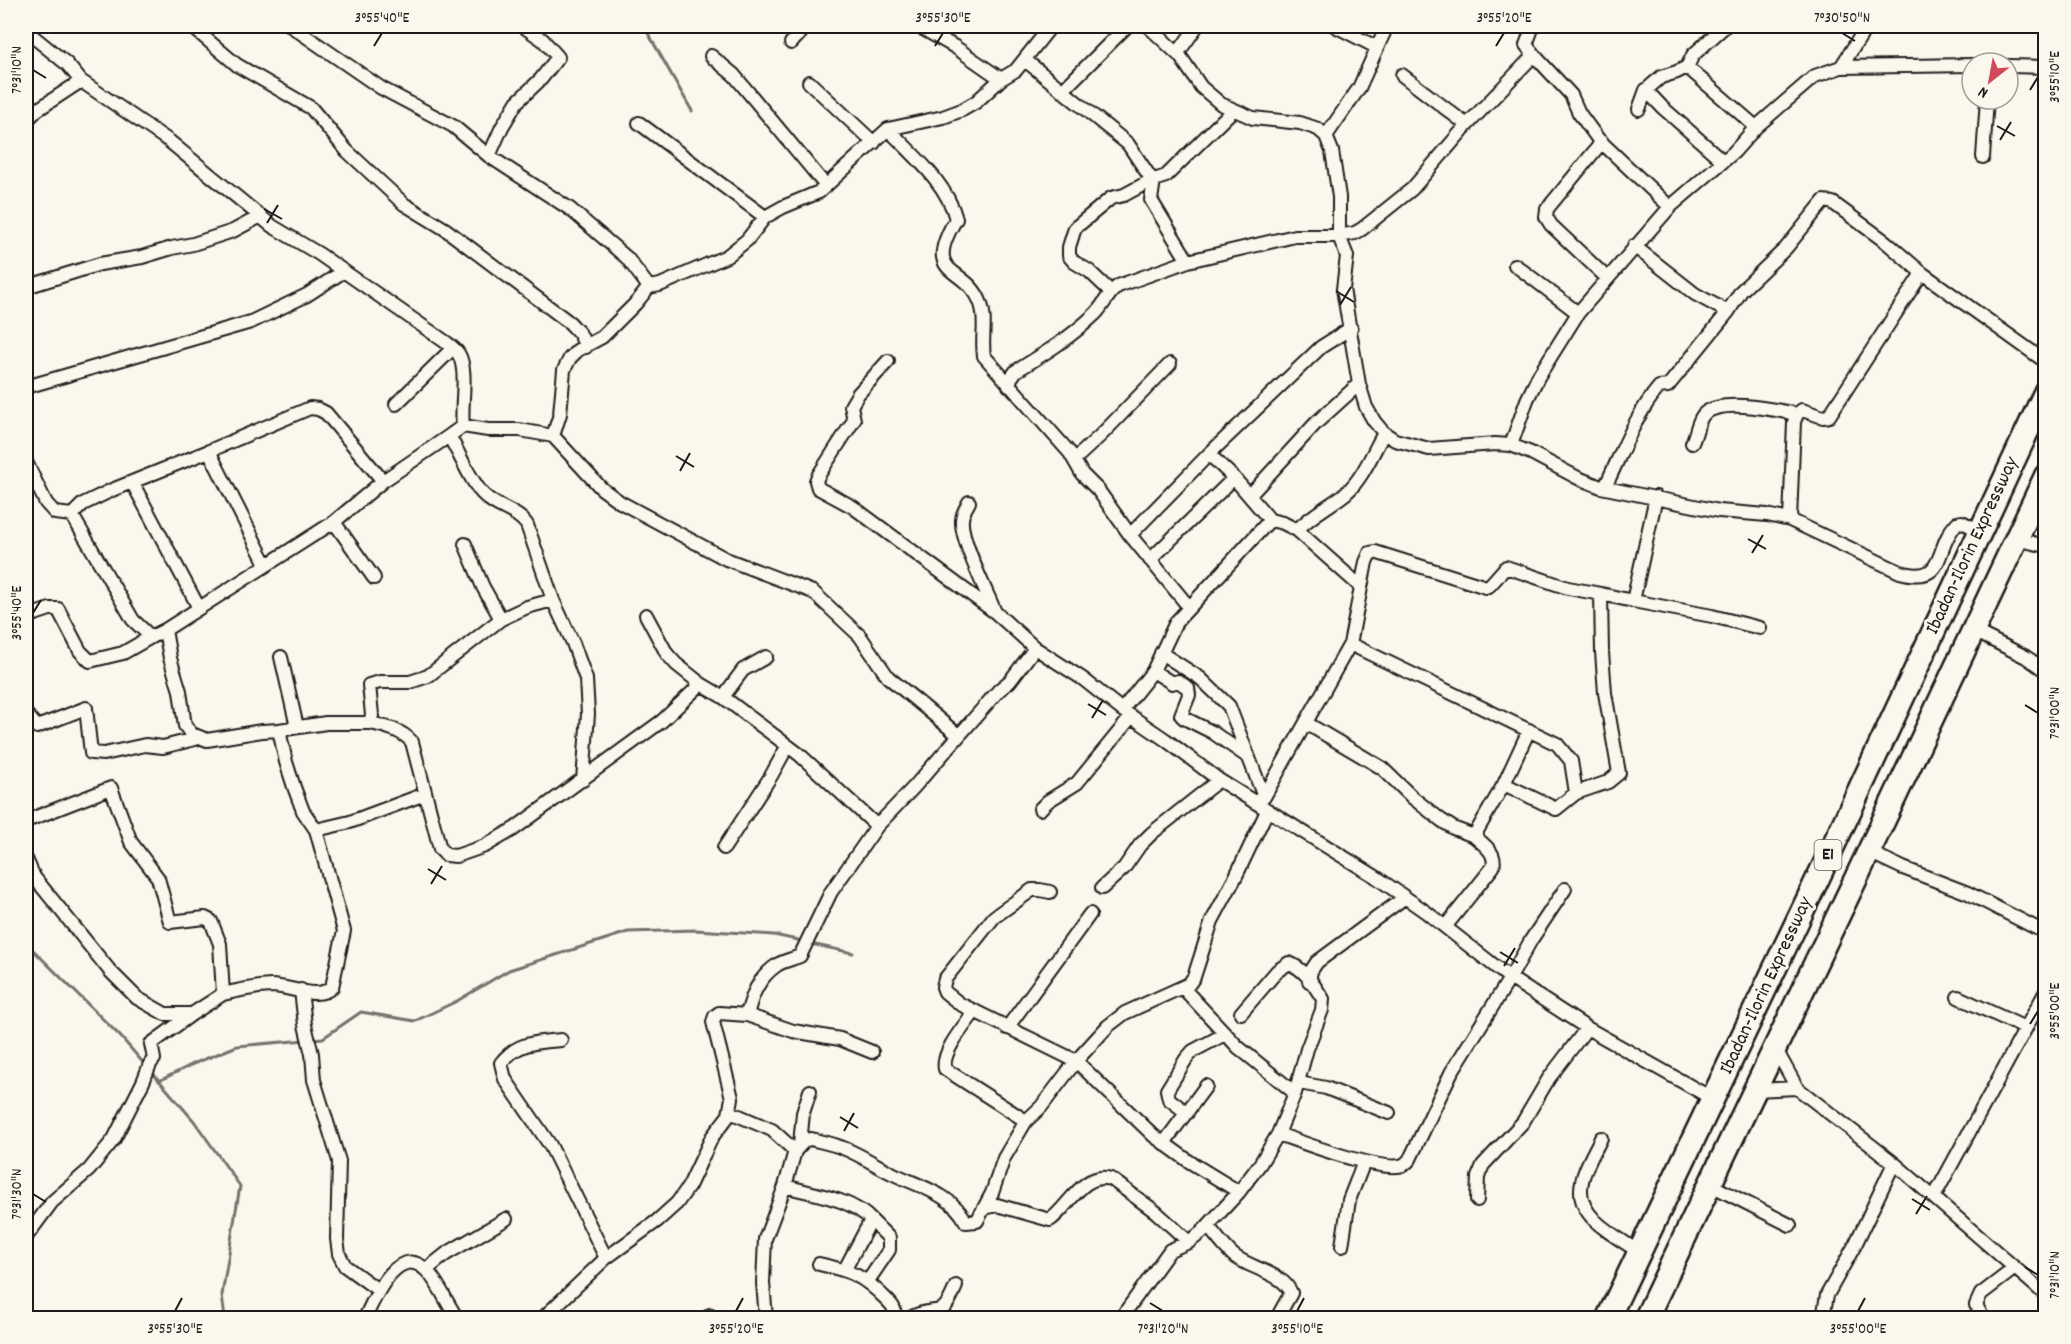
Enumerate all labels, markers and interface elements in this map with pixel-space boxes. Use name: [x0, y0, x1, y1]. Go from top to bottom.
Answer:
text: 3°55'40"E: [355, 8, 410, 30]
text: 3°55'30"E: [915, 8, 971, 30]
text: 3°55'20"E: [1476, 8, 1532, 30]
text: 7°30'50"N: [1814, 8, 1870, 30]
text: 7°31'10"N: [7, 46, 29, 94]
north arrow: [1960, 51, 2020, 111]
text: 3°55'10"E: [2045, 51, 2067, 103]
text: N: [1974, 80, 1993, 104]
street label: Ibadan-Ilorin Expressway: [1920, 452, 2027, 639]
text: 3°55'40"E: [7, 585, 29, 640]
text: 7°31'00"N: [2045, 687, 2067, 739]
road number: E1: [1814, 840, 1842, 870]
street label: Ibadan-Ilorin Expressway: [1714, 892, 1821, 1079]
text: 3°55'00"E: [2045, 982, 2067, 1039]
text: 7°31'30"N: [7, 1168, 29, 1220]
text: 7°31'10"N: [2045, 1251, 2067, 1299]
text: 3°55'30"E: [147, 1319, 203, 1341]
text: 3°55'20"E: [708, 1319, 764, 1341]
text: 7°31'20"N: [1138, 1319, 1188, 1341]
text: 3°55'10"E: [1271, 1319, 1323, 1341]
text: 3°55'00"E: [1830, 1319, 1887, 1341]

